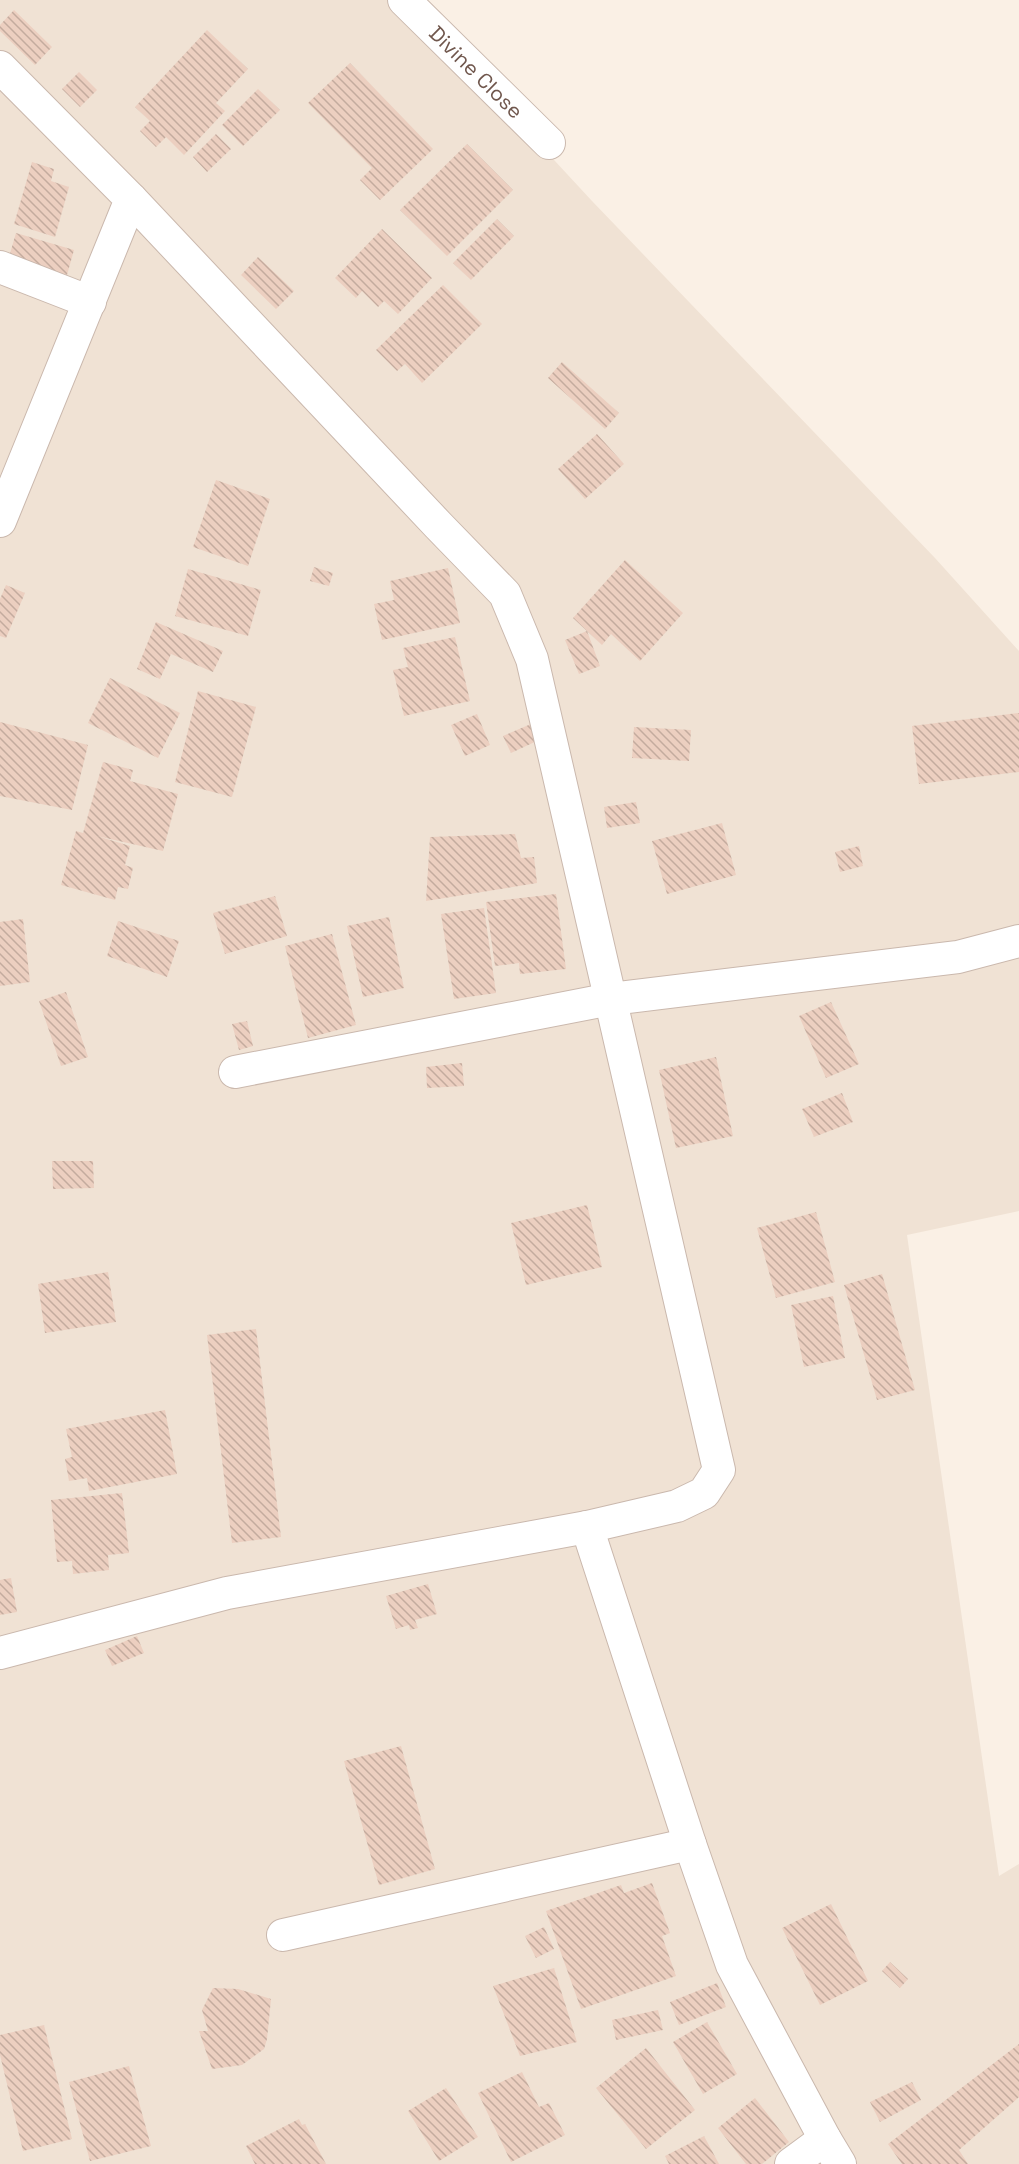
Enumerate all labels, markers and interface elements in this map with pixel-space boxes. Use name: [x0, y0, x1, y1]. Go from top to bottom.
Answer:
street label: Divine Close: [424, 19, 529, 124]

